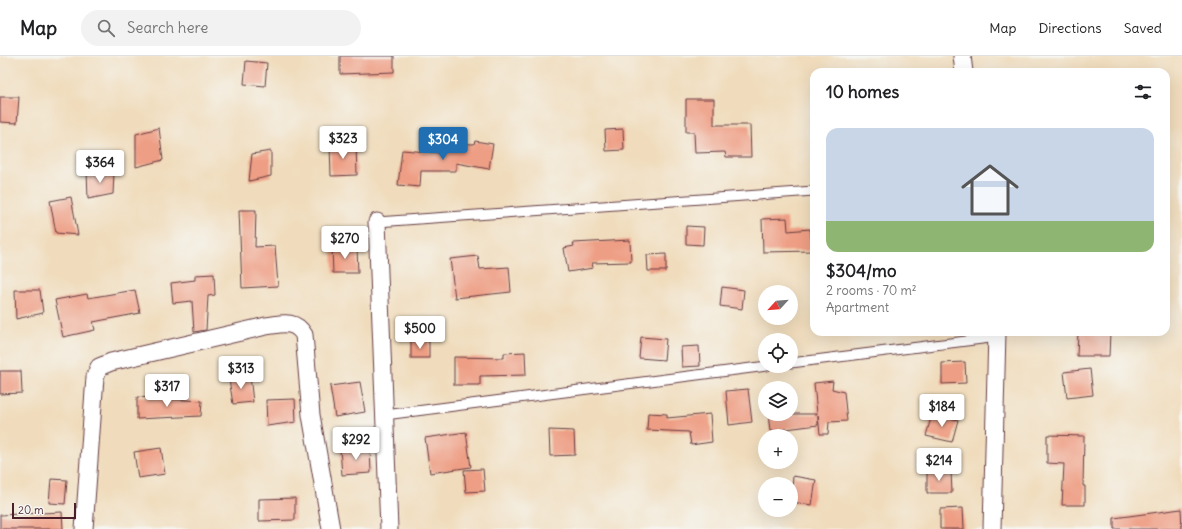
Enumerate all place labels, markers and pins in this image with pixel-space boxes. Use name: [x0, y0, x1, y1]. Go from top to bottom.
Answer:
pin: $323: [319, 126, 367, 160]
pin: $304: [419, 127, 467, 161]
pin: $364: [76, 150, 124, 184]
pin: $270: [321, 226, 369, 260]
pin: $500: [396, 316, 444, 350]
pin: $313: [217, 356, 265, 390]
pin: $317: [143, 374, 191, 408]
pin: $184: [918, 394, 966, 428]
pin: $292: [332, 427, 380, 461]
pin: $214: [915, 448, 963, 482]

